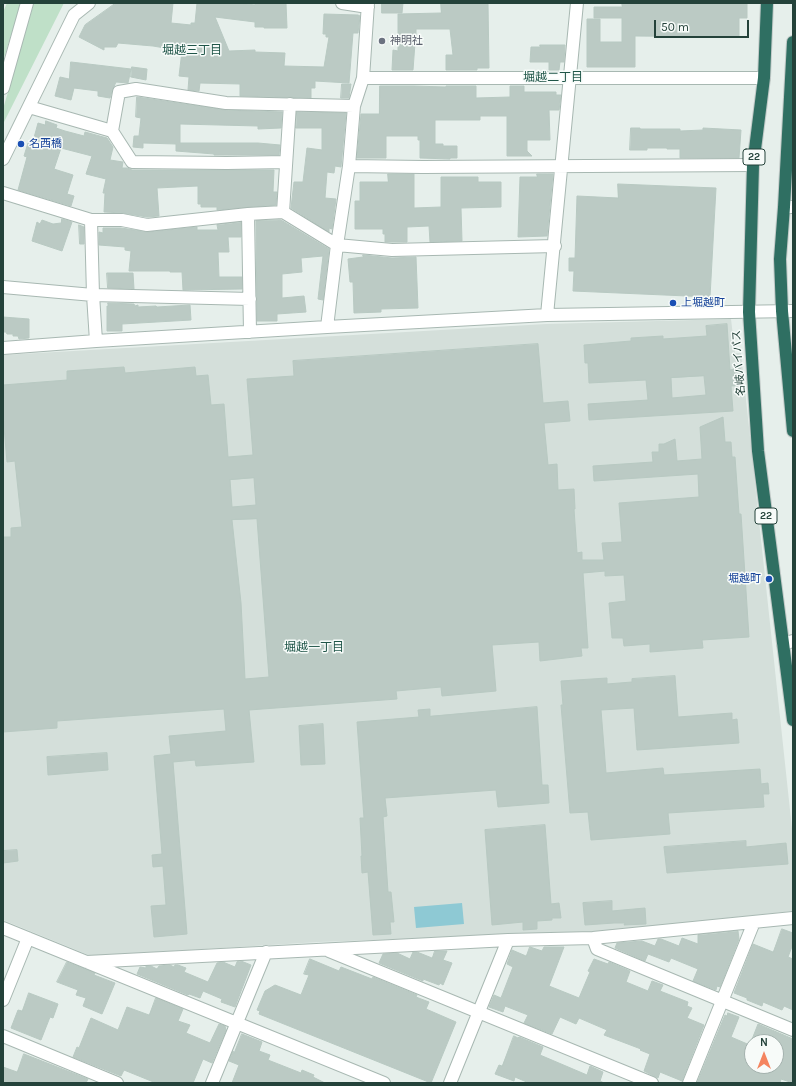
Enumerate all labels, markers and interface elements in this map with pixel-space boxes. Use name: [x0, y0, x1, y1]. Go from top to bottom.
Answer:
scale bar: [656, 12, 751, 38]
text: 50 m: [661, 20, 689, 34]
place label: 神明社: [390, 34, 423, 48]
marker: 神明社: [377, 36, 387, 46]
district label: 堀越三丁目: [162, 44, 222, 58]
district label: 堀越二丁目: [523, 71, 583, 85]
place label: 名西橋: [29, 137, 62, 151]
marker: 名西橋: [16, 139, 26, 149]
road number: 22: [743, 149, 765, 165]
place label: 上堀越町: [681, 296, 725, 310]
marker: 上堀越町: [668, 298, 678, 308]
street label: 名岐バイパス: [730, 330, 748, 396]
road number: 22: [755, 508, 777, 524]
place label: 堀越町: [728, 572, 761, 586]
marker: 堀越町: [764, 574, 774, 584]
district label: 堀越一丁目: [284, 641, 344, 655]
north arrow: [744, 1034, 784, 1074]
text: N: [760, 1036, 768, 1049]

